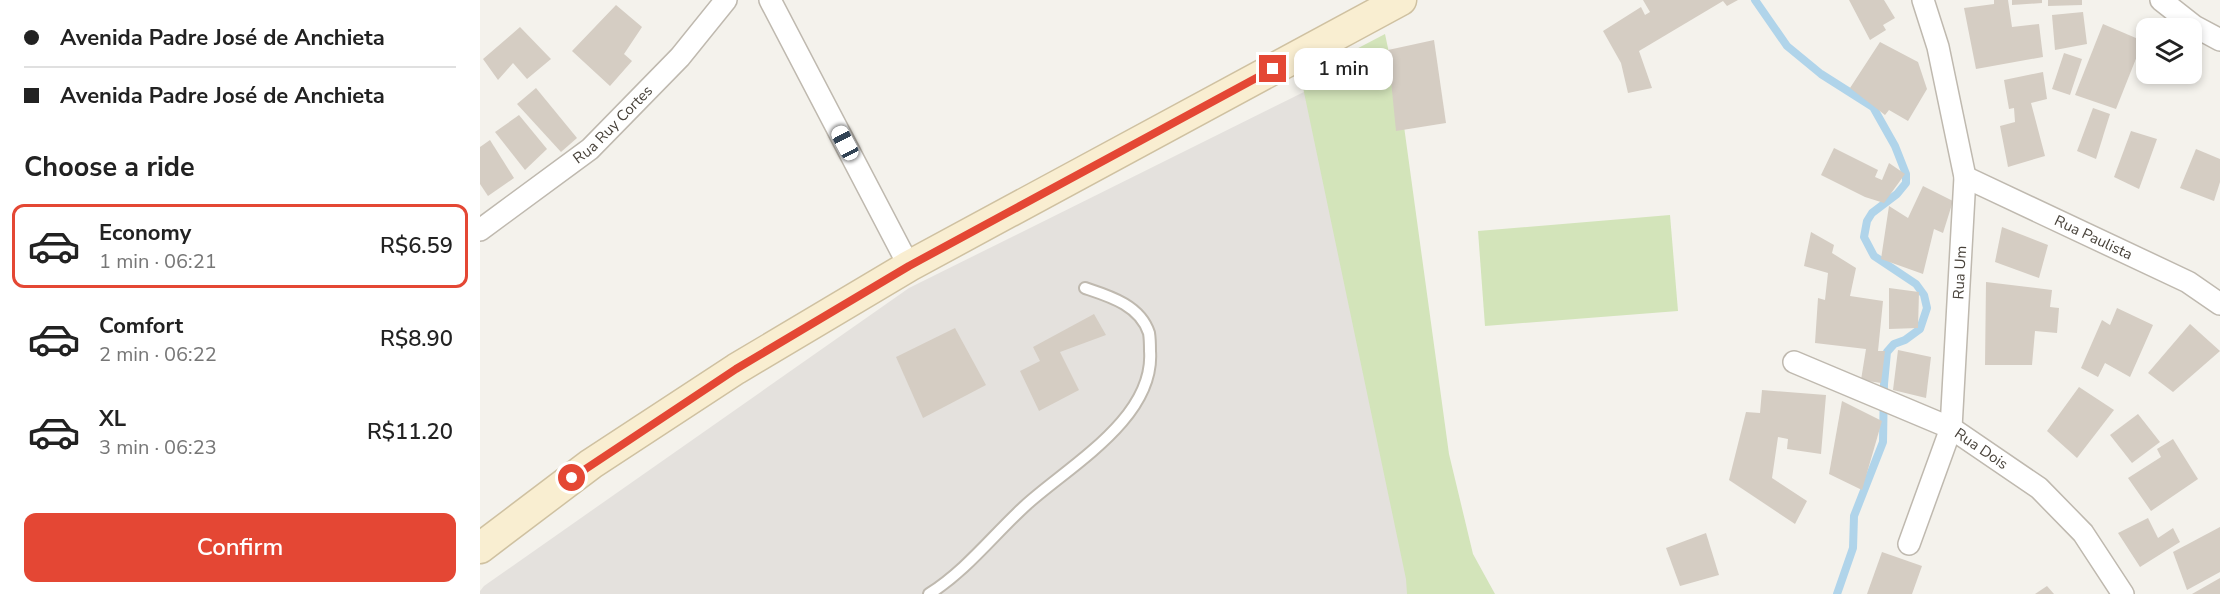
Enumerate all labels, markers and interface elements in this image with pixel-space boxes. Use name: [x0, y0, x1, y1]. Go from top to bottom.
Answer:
map controls: [2136, 18, 2202, 84]
button: layers: [2136, 18, 2202, 84]
text: Avenida Padre José de Anchieta: [60, 23, 385, 53]
callout: 1 min: [1294, 48, 1393, 90]
route end: [1259, 55, 1286, 82]
text: 1 min: [1318, 55, 1369, 82]
text: Avenida Padre José de Anchieta: [60, 81, 385, 111]
street label: Rua Ruy Cortes: [569, 81, 657, 168]
car: [829, 123, 861, 163]
text: Choose a ride: [24, 149, 195, 186]
street label: Rua Paulista: [2051, 211, 2136, 264]
text: Economy: [99, 218, 191, 248]
icon: car: [27, 219, 81, 273]
text: R$6.59: [380, 231, 453, 261]
street label: Rua Um: [1948, 245, 1971, 300]
text: 1 min · 06:21: [99, 248, 217, 275]
text: Comfort: [99, 311, 183, 341]
icon: car: [27, 312, 81, 366]
text: R$8.90: [380, 324, 453, 354]
text: 2 min · 06:22: [99, 341, 217, 368]
text: XL: [99, 404, 126, 434]
icon: car: [27, 405, 81, 459]
text: R$11.20: [367, 417, 453, 447]
street label: Rua Dois: [1951, 423, 2012, 474]
text: 3 min · 06:23: [99, 434, 217, 461]
route start: [558, 464, 585, 491]
button: Confirm: [24, 513, 456, 582]

